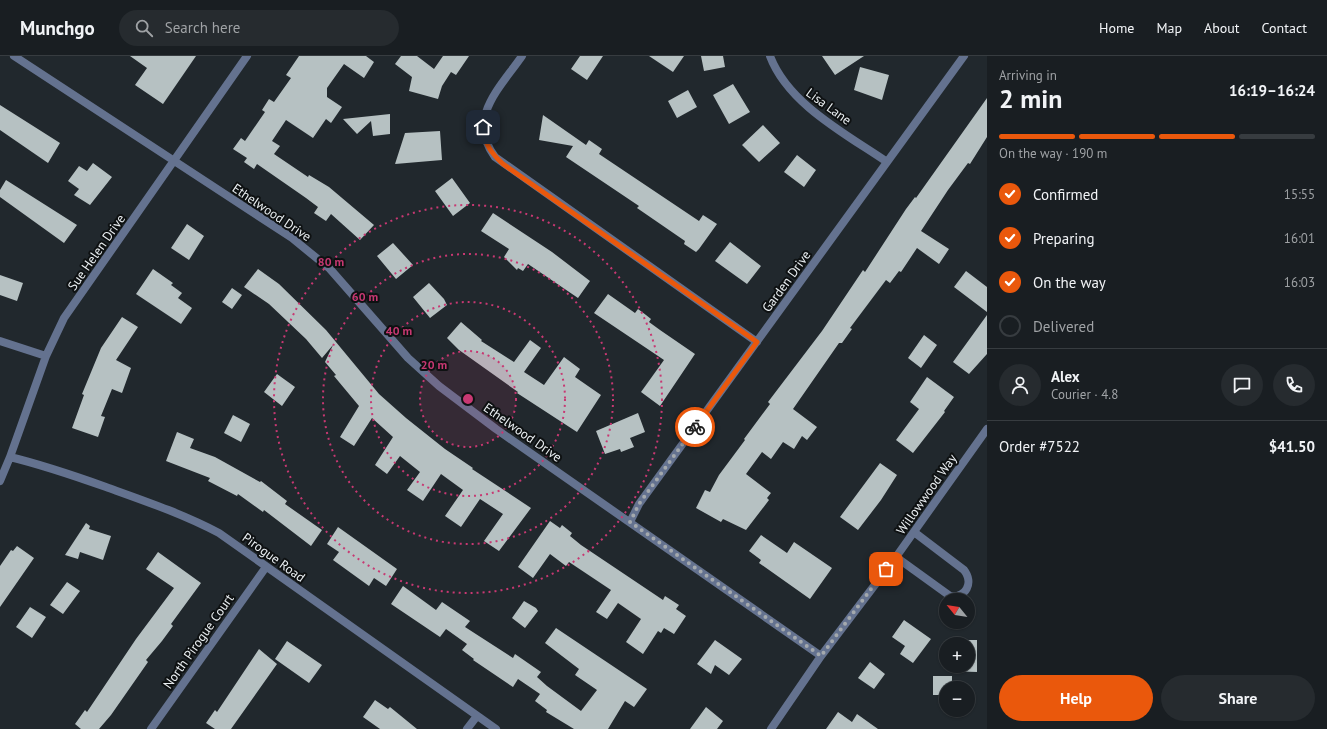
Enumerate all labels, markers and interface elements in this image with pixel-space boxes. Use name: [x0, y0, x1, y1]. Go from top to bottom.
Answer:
search box: [119, 10, 399, 46]
text: Munchgo: [20, 16, 95, 40]
icon: search: [133, 17, 155, 39]
text: Search here: [165, 18, 240, 37]
text: Home: [1099, 19, 1134, 37]
text: Map: [1156, 19, 1182, 37]
text: About: [1204, 19, 1240, 37]
text: Contact: [1262, 19, 1307, 37]
text: Arriving in: [999, 67, 1057, 84]
text: 16:19–16:24: [1229, 81, 1315, 100]
text: 2 min: [999, 82, 1062, 115]
street label: Lisa Lane: [803, 84, 855, 129]
pin: [466, 110, 500, 144]
icon: home: [472, 116, 494, 138]
text: On the way · 190 m: [999, 145, 1107, 162]
street label: Ethelwood Drive: [229, 180, 315, 245]
icon: check: [999, 183, 1021, 205]
text: Confirmed: [1033, 185, 1098, 204]
text: 15:55: [1284, 186, 1315, 203]
street label: Sue Helen Drive: [64, 211, 129, 294]
icon: check: [999, 227, 1021, 249]
text: Preparing: [1033, 229, 1095, 248]
text: 16:01: [1284, 230, 1315, 247]
street label: Garden Drive: [758, 247, 814, 315]
text: 80 m: [318, 254, 344, 269]
icon: check: [999, 271, 1021, 293]
text: On the way: [1033, 273, 1106, 292]
text: 16:03: [1284, 274, 1315, 291]
text: 60 m: [352, 289, 378, 304]
text: Delivered: [1033, 317, 1094, 336]
text: 40 m: [386, 323, 412, 338]
text: 20 m: [421, 357, 447, 372]
button: person: [999, 364, 1041, 406]
button: chat: [1221, 364, 1263, 406]
button: phone: [1273, 364, 1315, 406]
text: Alex: [1051, 367, 1080, 386]
text: Courier · 4.8: [1051, 386, 1118, 403]
centre of rings: [461, 392, 475, 406]
street label: Ethelwood Drive: [480, 399, 565, 466]
courier: [675, 407, 715, 447]
icon: bike: [684, 416, 706, 438]
text: Order #7522: [999, 437, 1080, 456]
text: $41.50: [1269, 437, 1315, 456]
street label: Willowwood Way: [892, 451, 960, 538]
street label: Pirogue Road: [239, 529, 309, 586]
pin: [869, 552, 903, 586]
icon: bag: [875, 558, 897, 580]
street label: North Pirogue Court: [159, 590, 238, 692]
north arrow: [939, 593, 975, 629]
map controls: [939, 593, 975, 717]
button: +: [939, 637, 975, 673]
button: Help: [999, 675, 1153, 721]
button: Share: [1161, 675, 1315, 721]
button: −: [939, 681, 975, 717]

